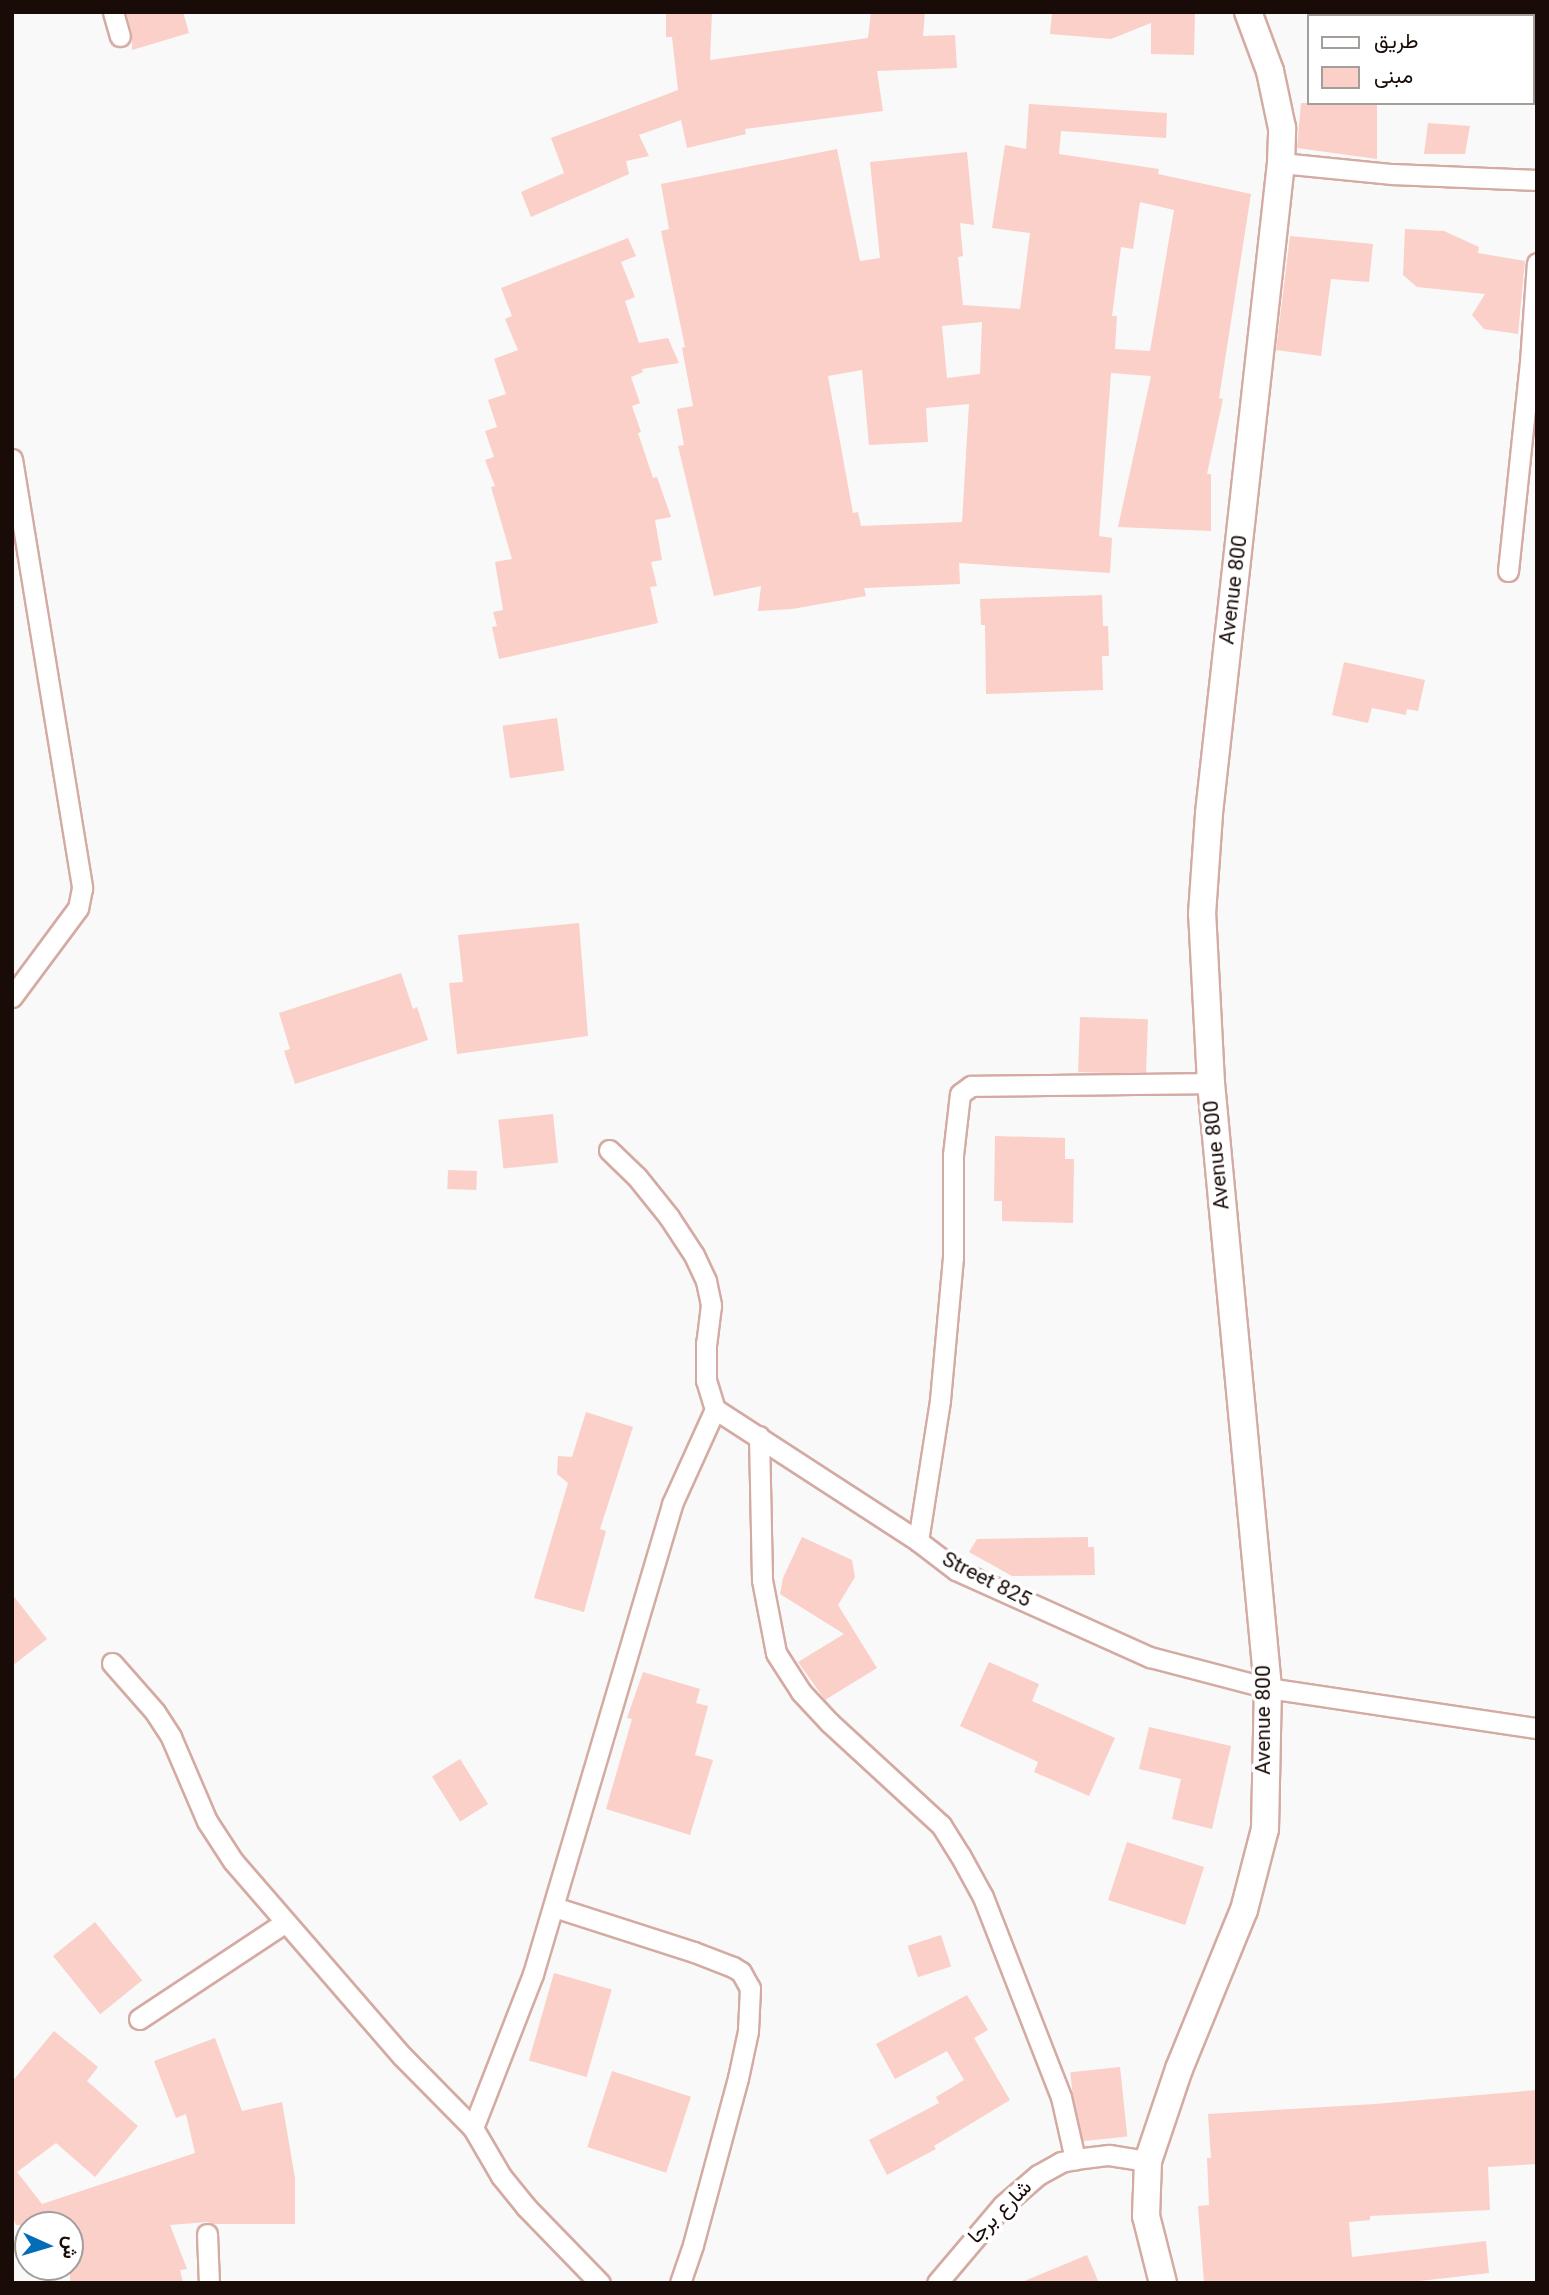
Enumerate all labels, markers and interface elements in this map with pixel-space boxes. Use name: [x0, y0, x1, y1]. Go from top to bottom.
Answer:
legend: [1308, 14, 1535, 105]
text: طريق: [1374, 26, 1419, 59]
text: مبنى: [1374, 61, 1413, 94]
street label: Avenue 800: [1216, 534, 1254, 646]
street label: Avenue 800: [1200, 1099, 1236, 1211]
street label: Street 825: [937, 1548, 1035, 1614]
street label: Avenue 800: [1252, 1665, 1278, 1775]
street label: شارع برجا: [964, 2176, 1038, 2250]
north arrow: [14, 2211, 84, 2281]
text: ش: [53, 2235, 84, 2260]

